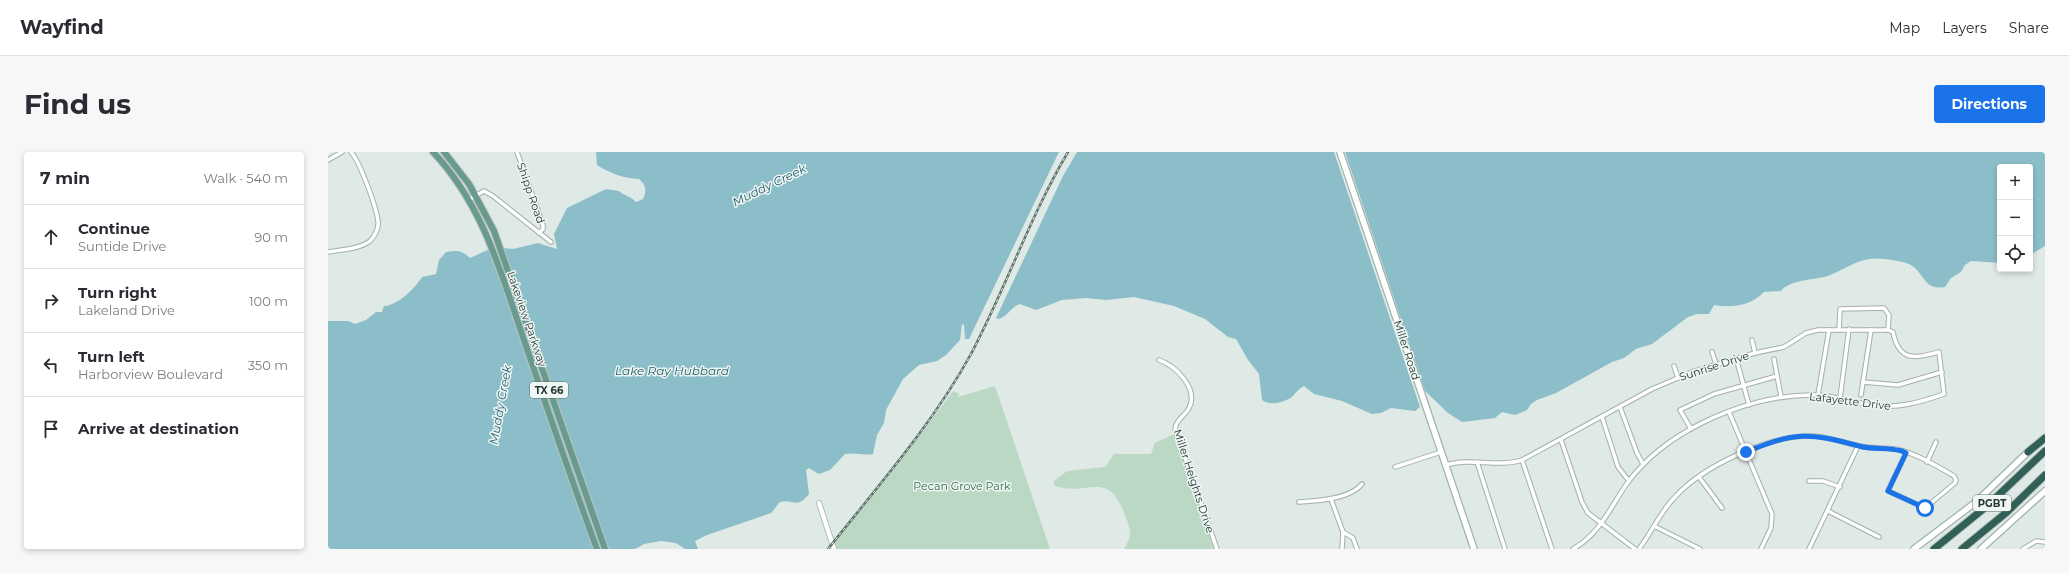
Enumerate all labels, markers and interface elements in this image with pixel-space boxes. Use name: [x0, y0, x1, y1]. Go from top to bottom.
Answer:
text: Wayfind: [20, 16, 104, 39]
text: Map: [1889, 19, 1920, 37]
text: Layers: [1942, 19, 1987, 37]
text: Share: [2009, 19, 2049, 37]
button: Directions: [1934, 85, 2045, 123]
text: Find us: [24, 87, 131, 121]
water label: Muddy Creek: [730, 160, 809, 209]
street label: Shipp Road: [514, 161, 548, 225]
map controls: [1997, 164, 2033, 272]
button: +: [1997, 164, 2033, 200]
text: 7 min: [40, 168, 90, 188]
text: Walk · 540 m: [203, 170, 288, 186]
button: −: [1997, 200, 2033, 236]
text: Continue: [78, 219, 150, 238]
icon: ahead: [40, 226, 62, 248]
text: 90 m: [254, 229, 288, 245]
button: locate: [1997, 236, 2033, 272]
text: Suntide Drive: [78, 238, 166, 254]
street label: Lakeview Parkway: [504, 269, 550, 369]
text: Turn right: [78, 283, 157, 302]
icon: right: [40, 290, 62, 312]
text: 100 m: [249, 293, 288, 309]
text: Lakeland Drive: [78, 302, 175, 318]
street label: Miller Road: [1391, 318, 1423, 382]
text: Turn left: [78, 347, 145, 366]
street label: Sunrise Drive: [1677, 348, 1751, 384]
icon: left: [40, 354, 62, 376]
text: 350 m: [248, 357, 288, 373]
water label: Muddy Creek: [486, 363, 515, 446]
water label: Lake Ray Hubbard: [615, 363, 730, 378]
text: Harborview Boulevard: [78, 366, 223, 382]
road number: TX 66: [530, 382, 568, 398]
street label: Lafayette Drive: [1808, 389, 1892, 413]
icon: arrive: [40, 418, 62, 440]
text: Arrive at destination: [78, 419, 239, 438]
street label: Miller Heights Drive: [1171, 427, 1218, 535]
route end: [1737, 443, 1755, 461]
park label: Pecan Grove Park: [913, 479, 1011, 493]
road number: PGBT: [1973, 495, 2011, 511]
route start: [1916, 499, 1934, 517]

